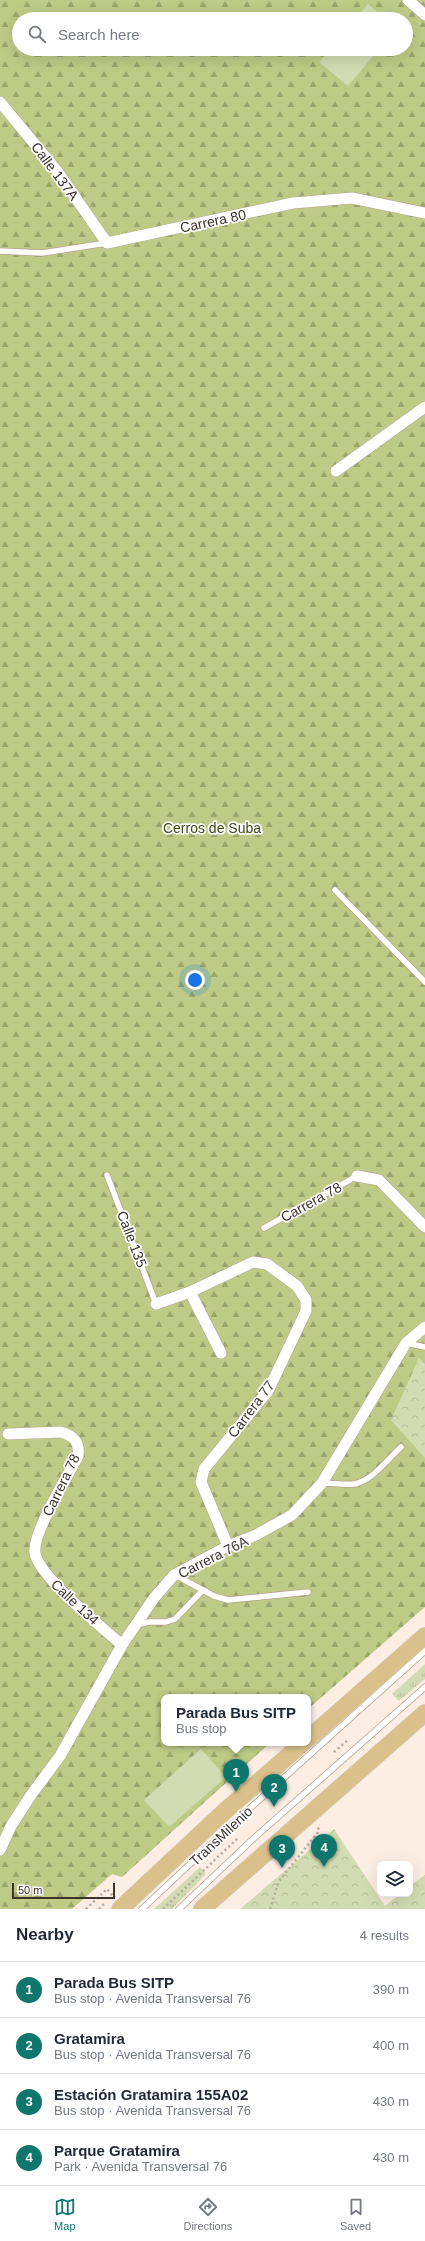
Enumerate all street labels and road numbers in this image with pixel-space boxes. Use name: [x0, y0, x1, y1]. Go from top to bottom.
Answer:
street label: Calle 137A: [28, 139, 82, 204]
street label: Carrera 80: [179, 206, 248, 236]
street label: Carrera 78: [278, 1179, 344, 1225]
street label: Calle 135: [114, 1209, 150, 1270]
street label: Carrera 77: [224, 1377, 278, 1441]
street label: Carrera 78: [39, 1451, 83, 1519]
street label: Carrera 76A: [175, 1532, 251, 1581]
street label: Calle 134: [48, 1576, 102, 1628]
street label: TransMilenio: [186, 1803, 256, 1869]

